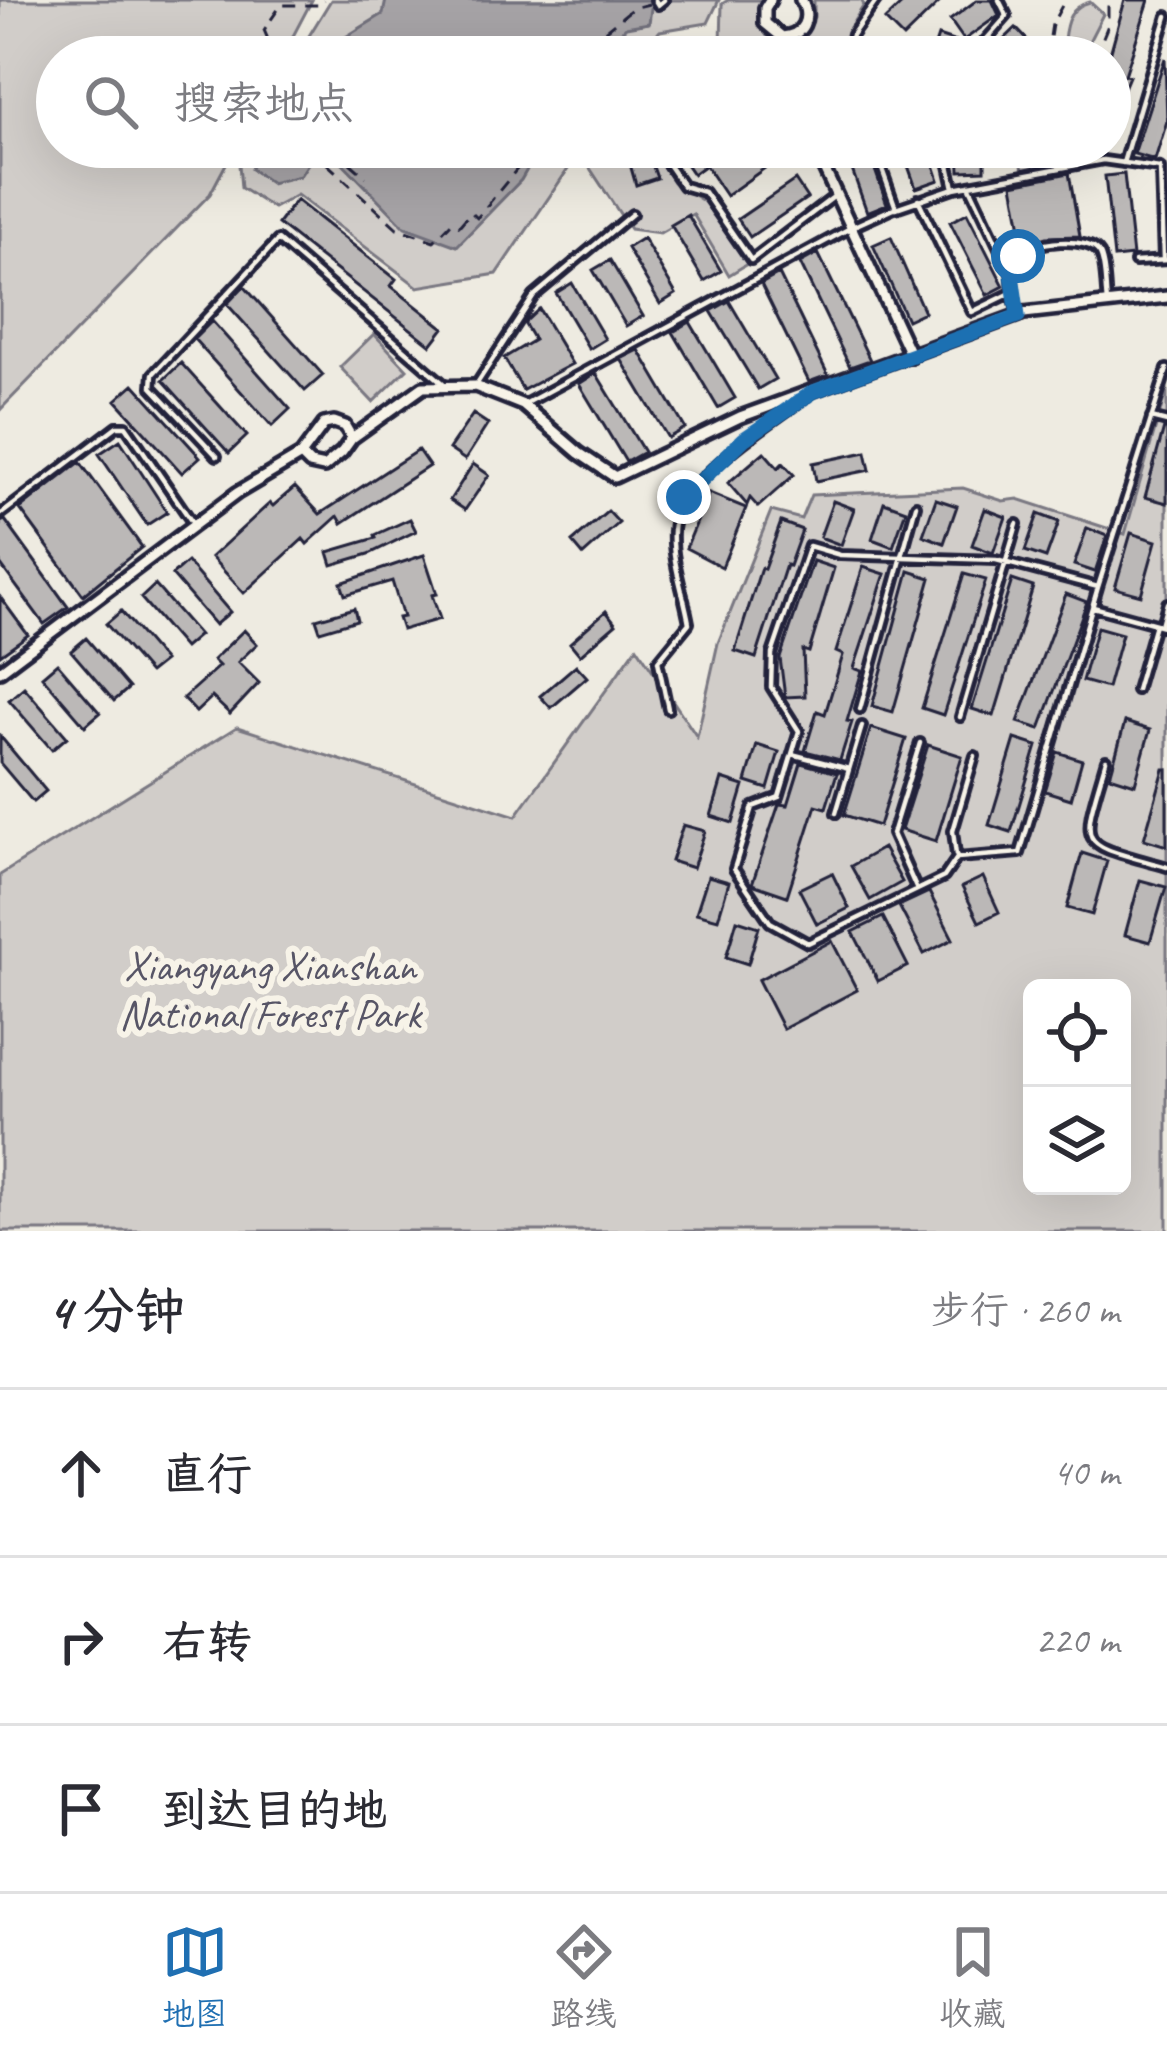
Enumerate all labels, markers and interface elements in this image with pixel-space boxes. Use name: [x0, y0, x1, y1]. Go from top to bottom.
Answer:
search box: [36, 36, 1131, 168]
icon: search: [78, 69, 144, 135]
text: 搜索地点: [174, 75, 354, 132]
route start: [991, 229, 1045, 283]
route end: [657, 470, 711, 524]
park label: Xiangyang Xianshan National Forest Park: [119, 940, 423, 1041]
map controls: [1023, 979, 1131, 1195]
button: locate: [1023, 979, 1131, 1087]
button: layers: [1023, 1087, 1131, 1195]
text: 4 分钟: [48, 1279, 185, 1343]
text: 步行 · 260 m: [931, 1286, 1119, 1335]
icon: ahead: [48, 1440, 114, 1506]
text: 直行: [162, 1446, 252, 1503]
text: 40 m: [1053, 1448, 1119, 1497]
icon: right: [48, 1608, 114, 1674]
text: 右转: [162, 1614, 252, 1671]
text: 220 m: [1035, 1616, 1119, 1665]
icon: arrive: [48, 1776, 114, 1842]
text: 到达目的地: [162, 1782, 387, 1839]
tab: 地图: [162, 1919, 228, 2035]
tab: 路线: [551, 1919, 617, 2035]
tab: 收藏: [940, 1919, 1006, 2035]

